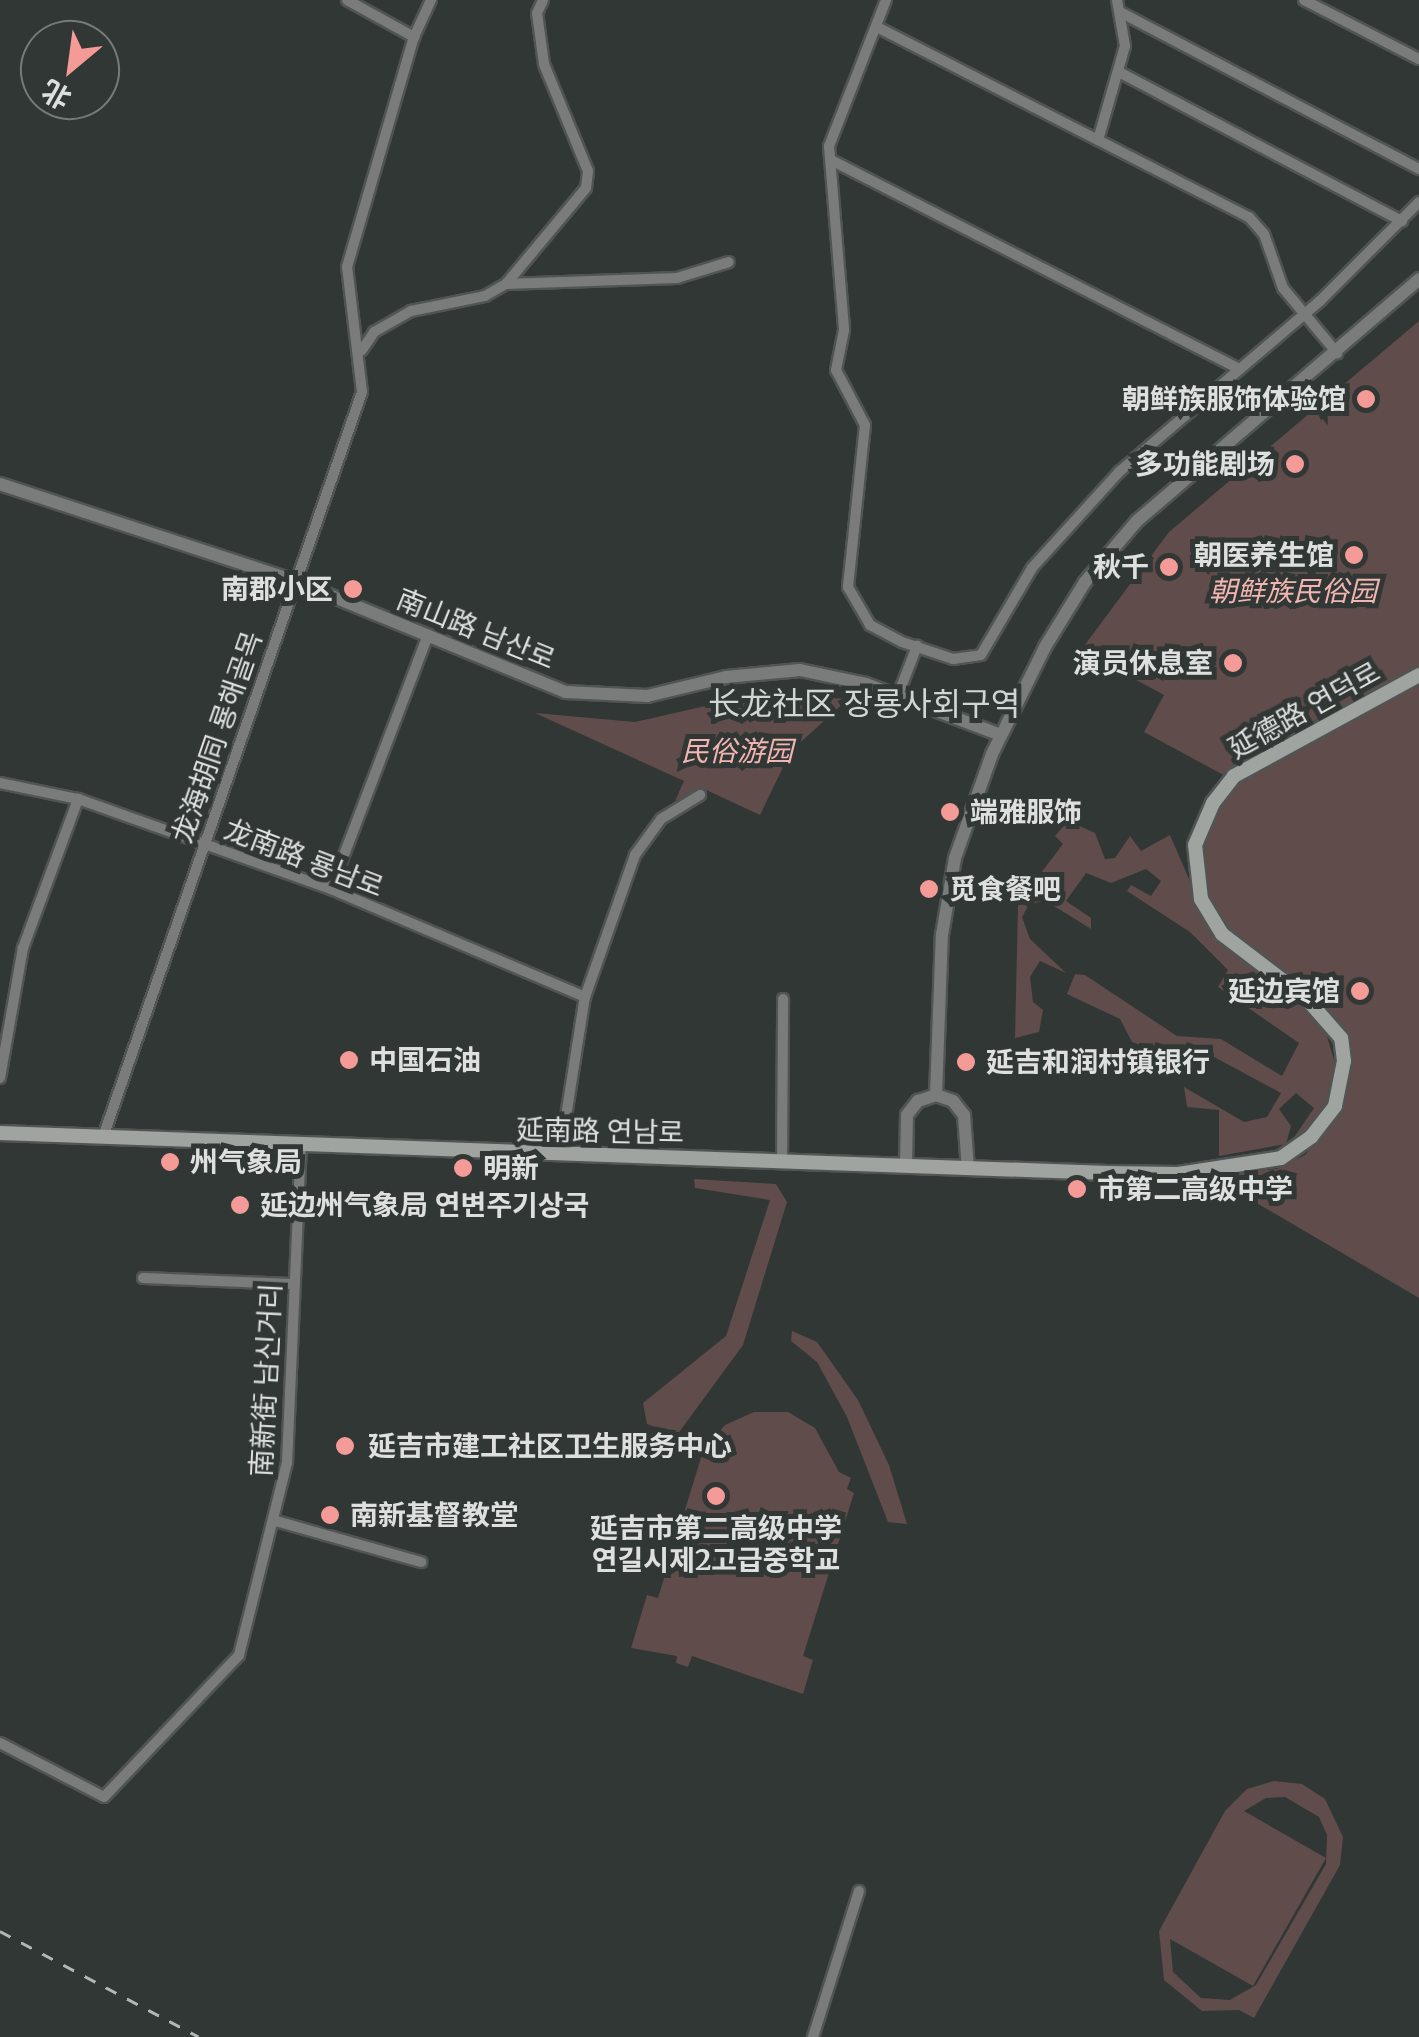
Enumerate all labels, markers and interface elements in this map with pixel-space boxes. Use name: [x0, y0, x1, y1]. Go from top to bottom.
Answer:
north arrow: [20, 20, 120, 120]
text: 北: [35, 72, 77, 117]
place label: 朝鲜族服饰体验馆: [1122, 382, 1346, 416]
marker: 朝鲜族服饰体验馆: [1355, 388, 1377, 410]
place label: 多功能剧场: [1135, 447, 1275, 481]
marker: 多功能剧场: [1284, 453, 1306, 475]
place label: 朝医养生馆: [1194, 538, 1334, 572]
marker: 朝医养生馆: [1343, 544, 1365, 566]
place label: 秋千: [1093, 550, 1149, 584]
marker: 秋千: [1158, 556, 1180, 578]
place label: 南郡小区: [221, 572, 333, 606]
park label: 朝鲜族民俗园: [1209, 574, 1377, 608]
marker: 南郡小区: [342, 578, 364, 600]
street label: 南山路 남산로: [392, 582, 560, 676]
street label: 龙海胡同 룡해골목: [165, 627, 269, 847]
place label: 演员休息室: [1073, 646, 1213, 680]
marker: 演员休息室: [1222, 652, 1244, 674]
street label: 延德路 연덕로: [1222, 655, 1386, 765]
district label: 长龙社区 장룡사회구역: [708, 685, 1020, 723]
park label: 民俗游园: [681, 734, 793, 768]
place label: 端雅服饰: [970, 795, 1082, 829]
marker: 端雅服饰: [939, 801, 961, 823]
street label: 龙南路 룡남로: [220, 812, 388, 904]
place label: 觅食餐吧: [949, 872, 1061, 906]
marker: 觅食餐吧: [918, 878, 940, 900]
place label: 延边宾馆: [1228, 974, 1340, 1008]
marker: 延边宾馆: [1349, 980, 1371, 1002]
place label: 中国石油: [369, 1043, 481, 1077]
place label: 延吉和润村镇银行: [986, 1045, 1210, 1079]
marker: 中国石油: [338, 1049, 360, 1071]
marker: 延吉和润村镇银行: [955, 1051, 977, 1073]
street label: 延南路 연남로: [516, 1113, 684, 1149]
place label: 州气象局: [190, 1145, 302, 1179]
marker: 州气象局: [159, 1151, 181, 1173]
place label: 明新: [483, 1151, 539, 1185]
marker: 明新: [452, 1157, 474, 1179]
place label: 市第二高级中学: [1097, 1172, 1293, 1206]
marker: 市第二高级中学: [1066, 1178, 1088, 1200]
place label: 延边州气象局 연변주기상국: [260, 1188, 589, 1222]
marker: 延边州气象局 연변주기상국: [229, 1194, 251, 1216]
street label: 南新街 남신거리: [244, 1282, 288, 1478]
place label: 延吉市建工社区卫生服务中心: [368, 1429, 732, 1463]
marker: 延吉市建工社区卫生服务中心: [332, 1433, 358, 1459]
marker: 延吉市第二高级中学 연길시제2고급중학교: [705, 1485, 727, 1507]
place label: 南新基督教堂: [350, 1498, 518, 1532]
marker: 南新基督教堂: [319, 1504, 341, 1526]
place label: 延吉市第二高级中学 연길시제2고급중학교: [590, 1511, 842, 1577]

